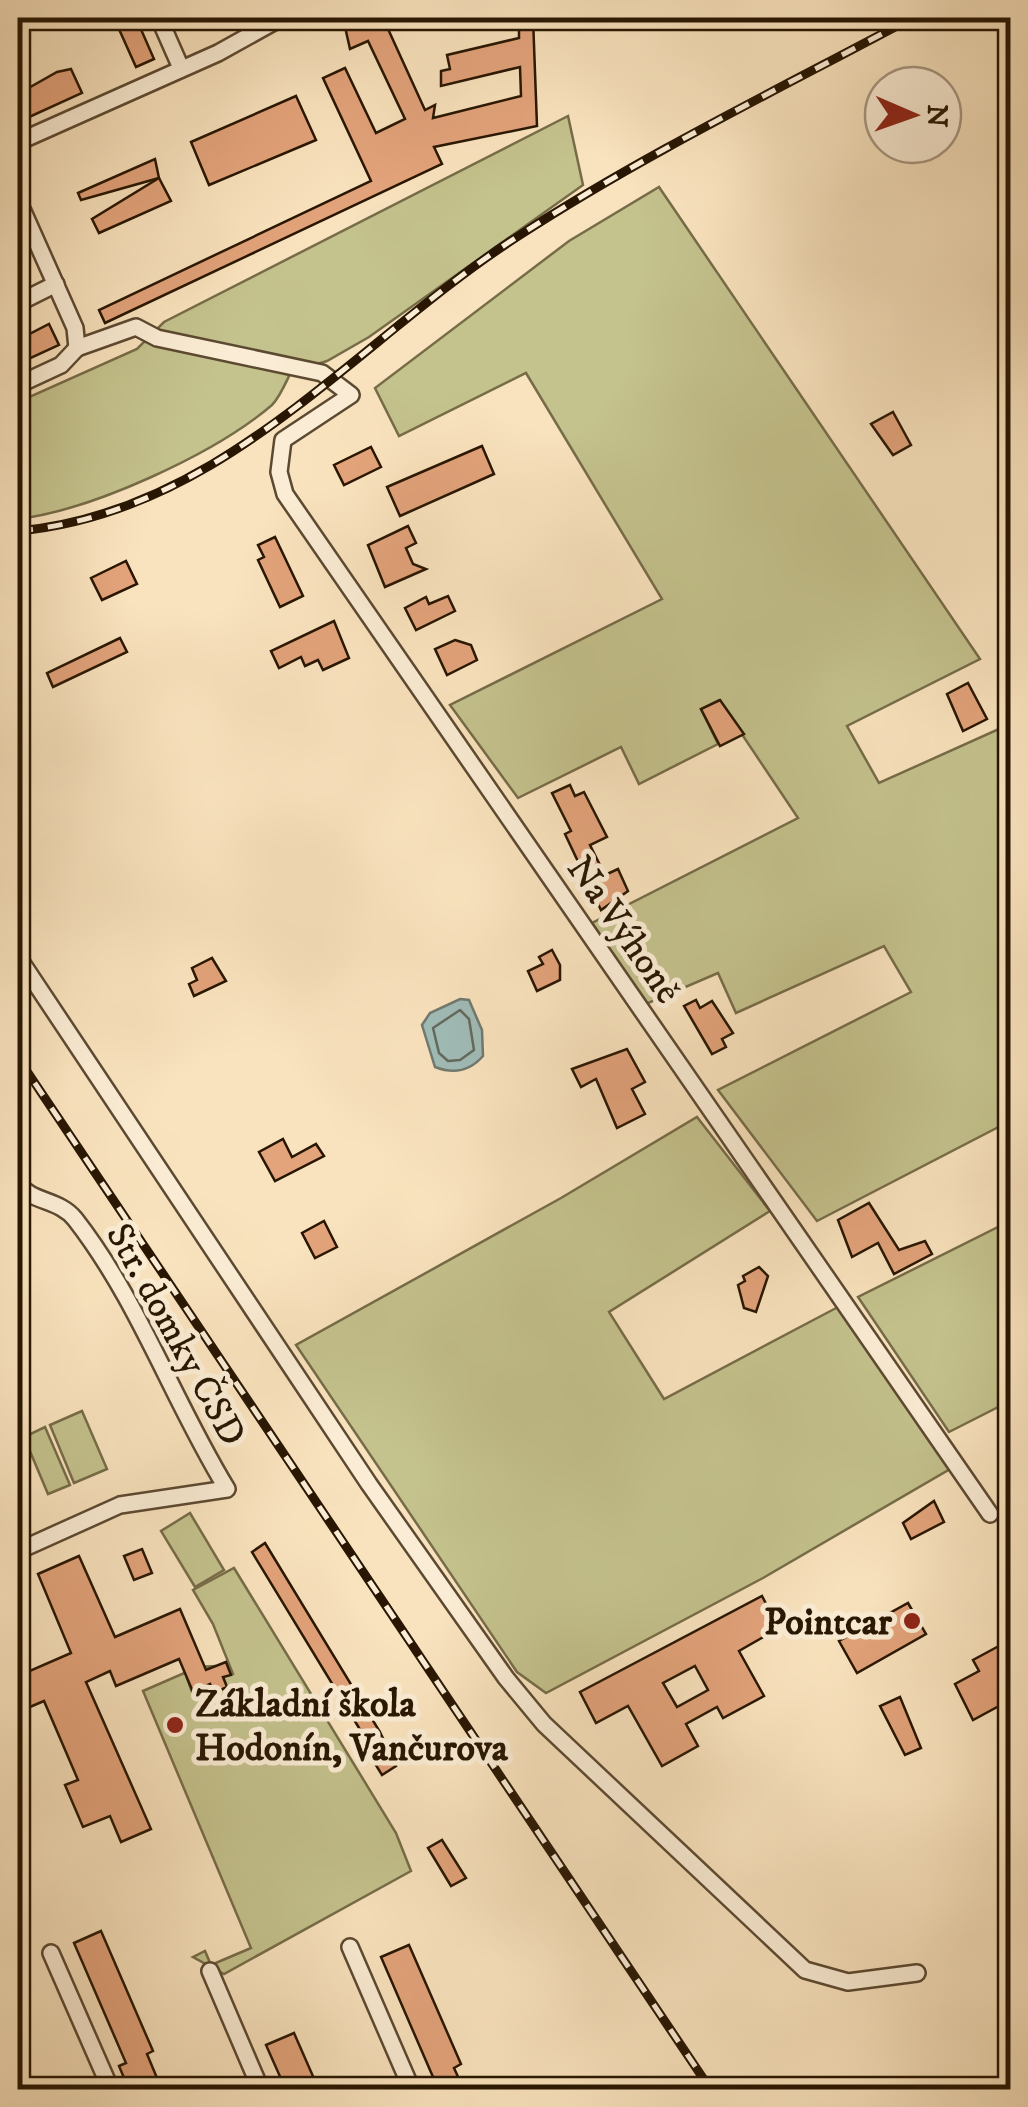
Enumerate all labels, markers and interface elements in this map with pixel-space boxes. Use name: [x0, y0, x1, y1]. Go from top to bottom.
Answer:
north arrow: [863, 65, 963, 165]
text: N: [919, 104, 954, 128]
street label: Na Výhoně: [555, 847, 692, 1013]
street label: Str. domky ČSD: [94, 1215, 256, 1455]
place label: Pointcar: [764, 1599, 893, 1647]
marker: Pointcar: [901, 1610, 923, 1632]
place label: Základní škola Hodonín, Vančurova: [195, 1681, 509, 1773]
marker: Základní škola Hodonín, Vančurova: [164, 1714, 186, 1736]

